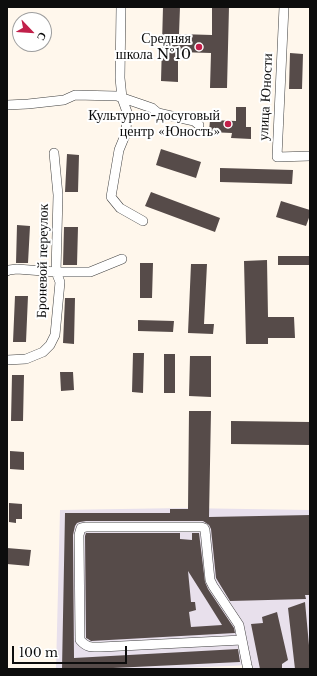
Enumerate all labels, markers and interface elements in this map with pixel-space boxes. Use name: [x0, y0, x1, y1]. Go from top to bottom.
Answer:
north arrow: [12, 12, 52, 52]
text: С: [34, 30, 50, 43]
place label: Средняя школа №10: [116, 31, 191, 64]
marker: Средняя школа №10: [194, 42, 204, 52]
street label: улица Юности: [255, 53, 277, 141]
place label: Культурно-досуговый центр «Юность»: [88, 108, 220, 140]
marker: Культурно-досуговый центр «Юность»: [223, 119, 233, 129]
street label: Броневой переулок: [34, 204, 52, 318]
scale bar: [14, 638, 129, 664]
text: 100 m: [19, 645, 58, 660]

